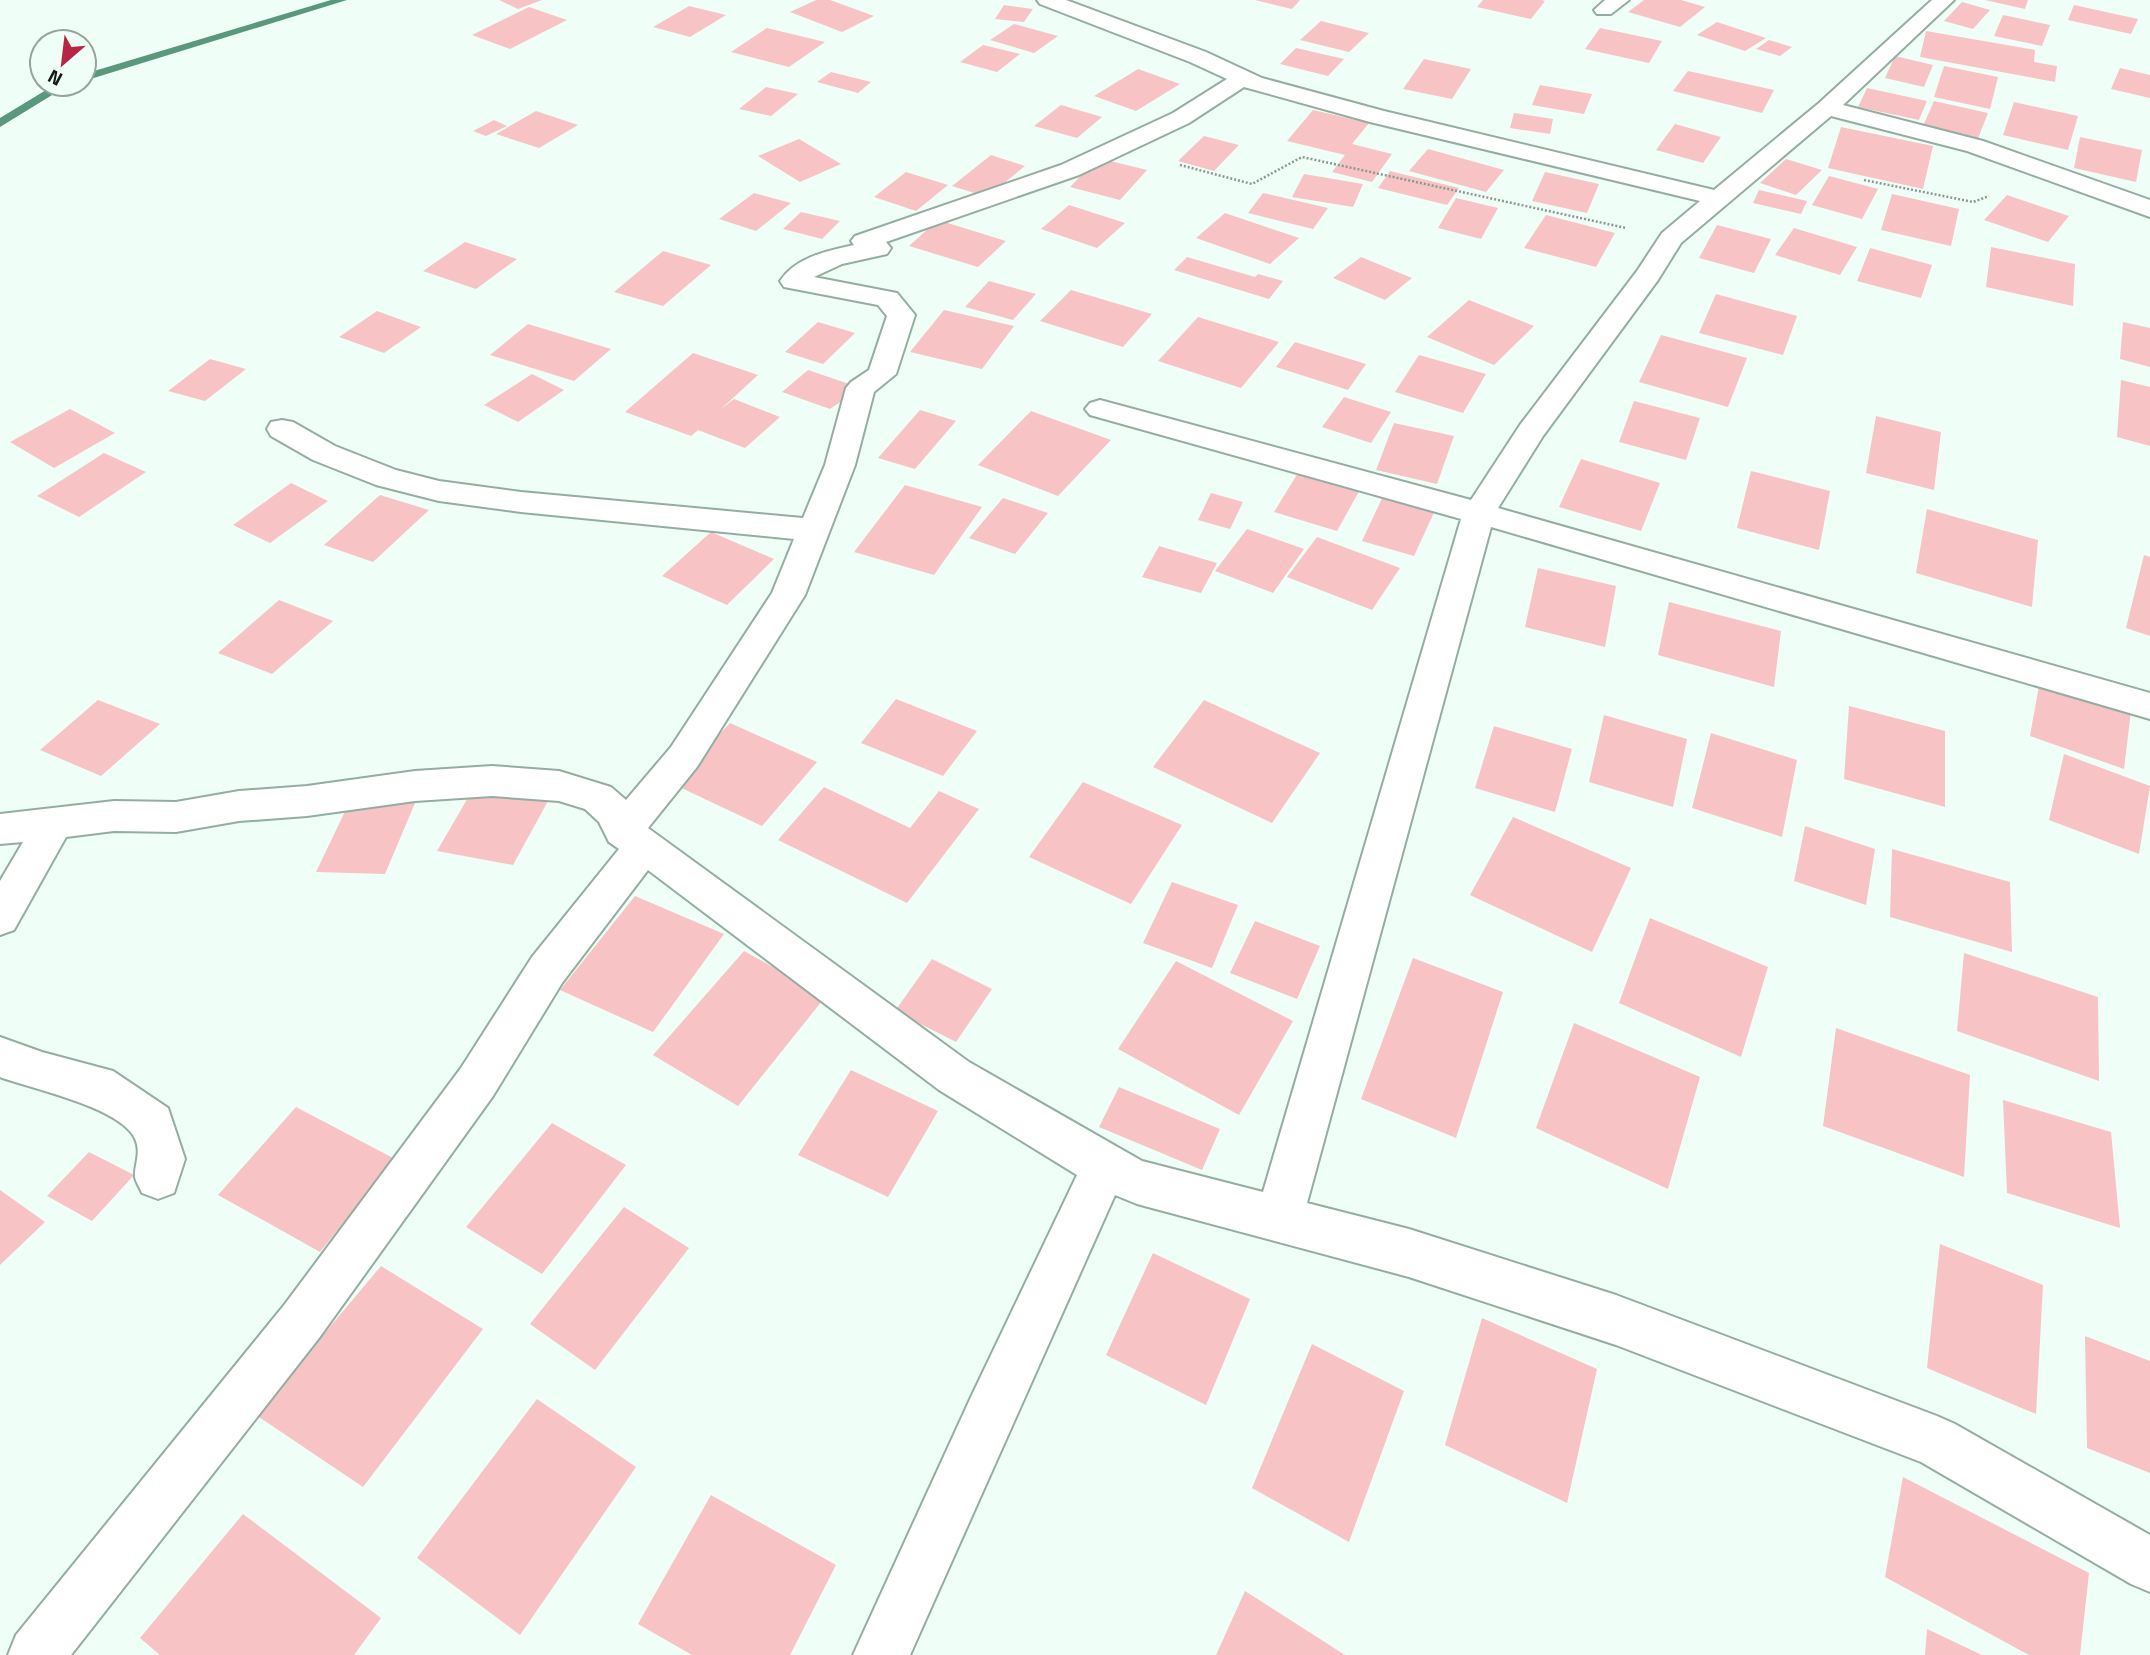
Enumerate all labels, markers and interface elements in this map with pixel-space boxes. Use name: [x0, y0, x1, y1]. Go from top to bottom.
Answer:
north arrow: [28, 28, 98, 98]
text: N: [42, 63, 67, 94]

